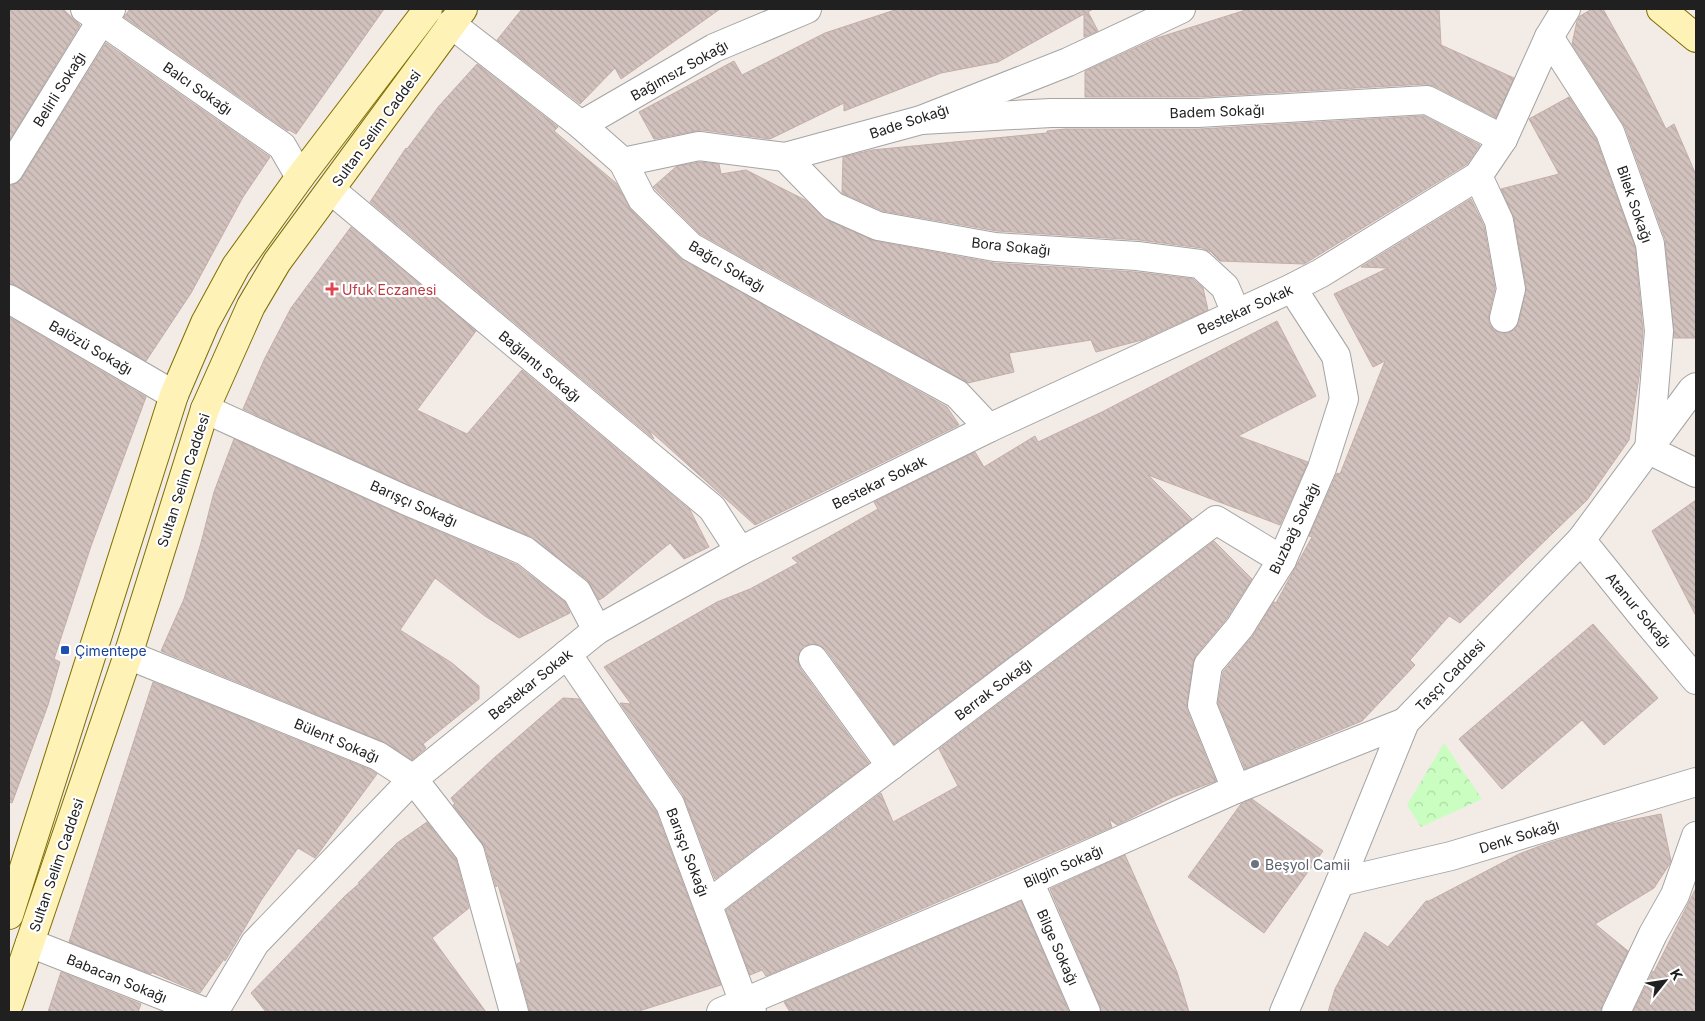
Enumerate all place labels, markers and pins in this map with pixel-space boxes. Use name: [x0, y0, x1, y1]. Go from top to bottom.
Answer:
place label: Ufuk Eczanesi: [342, 281, 437, 298]
marker: Ufuk Eczanesi: [326, 283, 338, 295]
place label: Çimentepe: [75, 642, 147, 659]
marker: Çimentepe: [59, 644, 71, 656]
place label: Beşyol Camii: [1265, 856, 1350, 873]
marker: Beşyol Camii: [1249, 858, 1261, 870]

